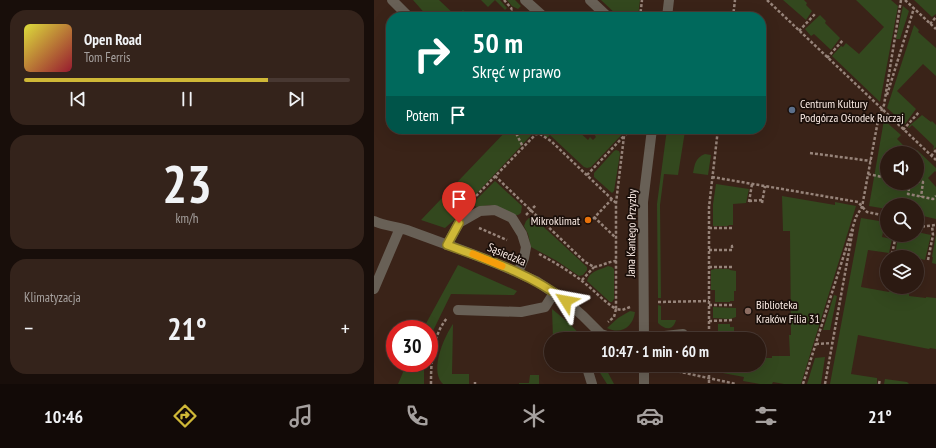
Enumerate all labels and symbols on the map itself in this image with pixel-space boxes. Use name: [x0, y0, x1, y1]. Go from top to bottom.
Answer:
place label: Centrum Kultury Podgórza Ośrodek Ruczaj: [800, 96, 904, 125]
marker: Centrum Kultury Podgórza Ośrodek Ruczaj: [787, 105, 797, 115]
pin: [442, 182, 476, 223]
street label: Jana Kantego Przyzby: [623, 188, 639, 278]
place label: Mikroklimat: [531, 213, 581, 228]
marker: Mikroklimat: [583, 215, 593, 225]
street label: Sąsiedzka: [485, 239, 529, 269]
position arrow: [545, 280, 587, 322]
place label: Biblioteka Kraków Filia 31: [756, 297, 820, 326]
marker: Biblioteka Kraków Filia 31: [743, 306, 753, 316]
speed limit sign: 30: [386, 320, 438, 372]

